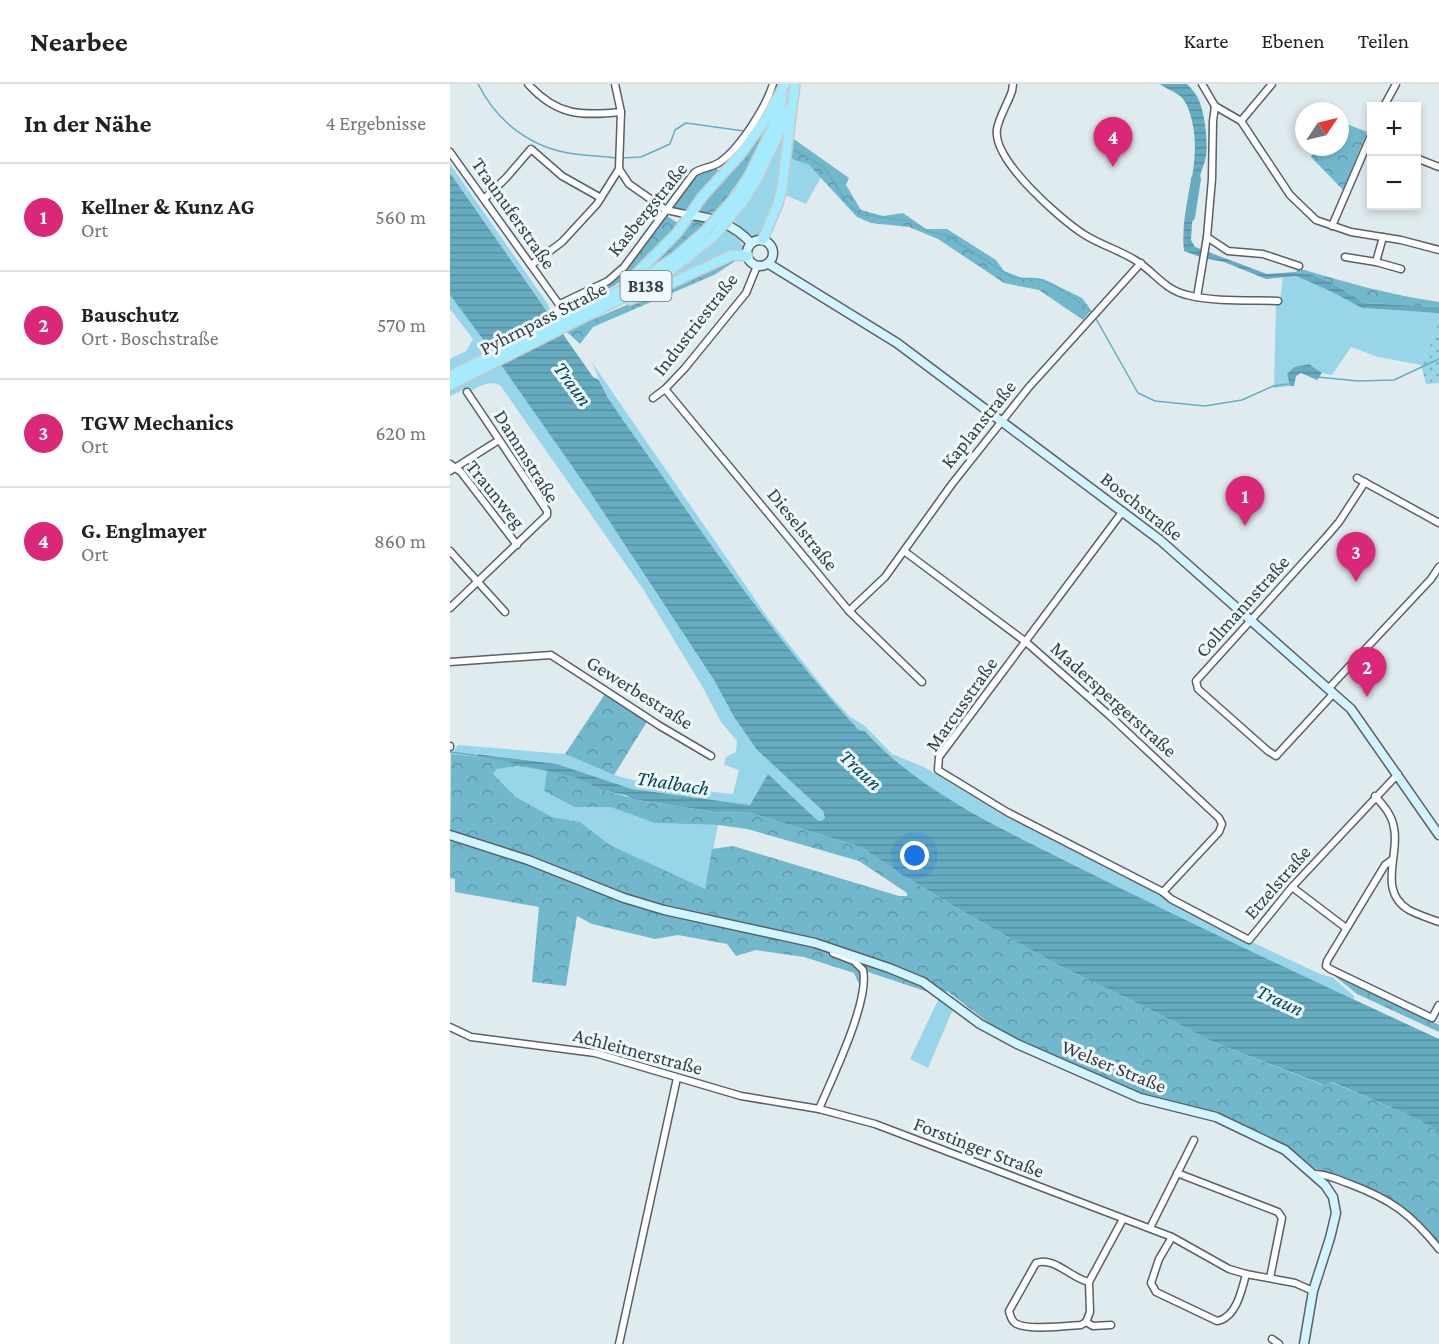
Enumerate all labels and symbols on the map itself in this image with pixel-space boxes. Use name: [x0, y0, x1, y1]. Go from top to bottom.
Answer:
north arrow: [1295, 102, 1349, 156]
pin: 4: [1094, 118, 1132, 167]
street label: Traunuferstraße: [467, 153, 561, 273]
street label: Kasbergstraße: [603, 158, 692, 261]
street label: Industriestraße: [648, 268, 742, 380]
road number: B138: [620, 271, 672, 301]
street label: Pyhrnpass Straße: [476, 277, 611, 360]
water label: Traun: [549, 357, 597, 411]
street label: Kaplanstraße: [936, 375, 1021, 473]
street label: Dammstraße: [490, 406, 564, 507]
street label: Traunweg: [461, 456, 530, 533]
street label: Boschstraße: [1097, 467, 1188, 545]
pin: 1: [1226, 476, 1264, 526]
street label: Dieselstraße: [763, 483, 843, 575]
pin: 3: [1336, 532, 1376, 582]
street label: Collmannstraße: [1191, 550, 1294, 661]
street label: Maderspergerstraße: [1046, 637, 1182, 762]
pin: 2: [1348, 648, 1386, 697]
street label: Gewerbestraße: [583, 651, 697, 734]
street label: Marcusstraße: [921, 653, 1002, 755]
water label: Traun: [835, 744, 887, 796]
water label: Thalbach: [635, 765, 711, 801]
your location: [900, 841, 929, 870]
street label: Etzelstraße: [1239, 841, 1315, 923]
water label: Traun: [1253, 979, 1307, 1021]
street label: Achleitnerstraße: [571, 1023, 705, 1079]
street label: Welser Straße: [1058, 1035, 1170, 1097]
street label: Forstinger Straße: [910, 1112, 1047, 1183]

